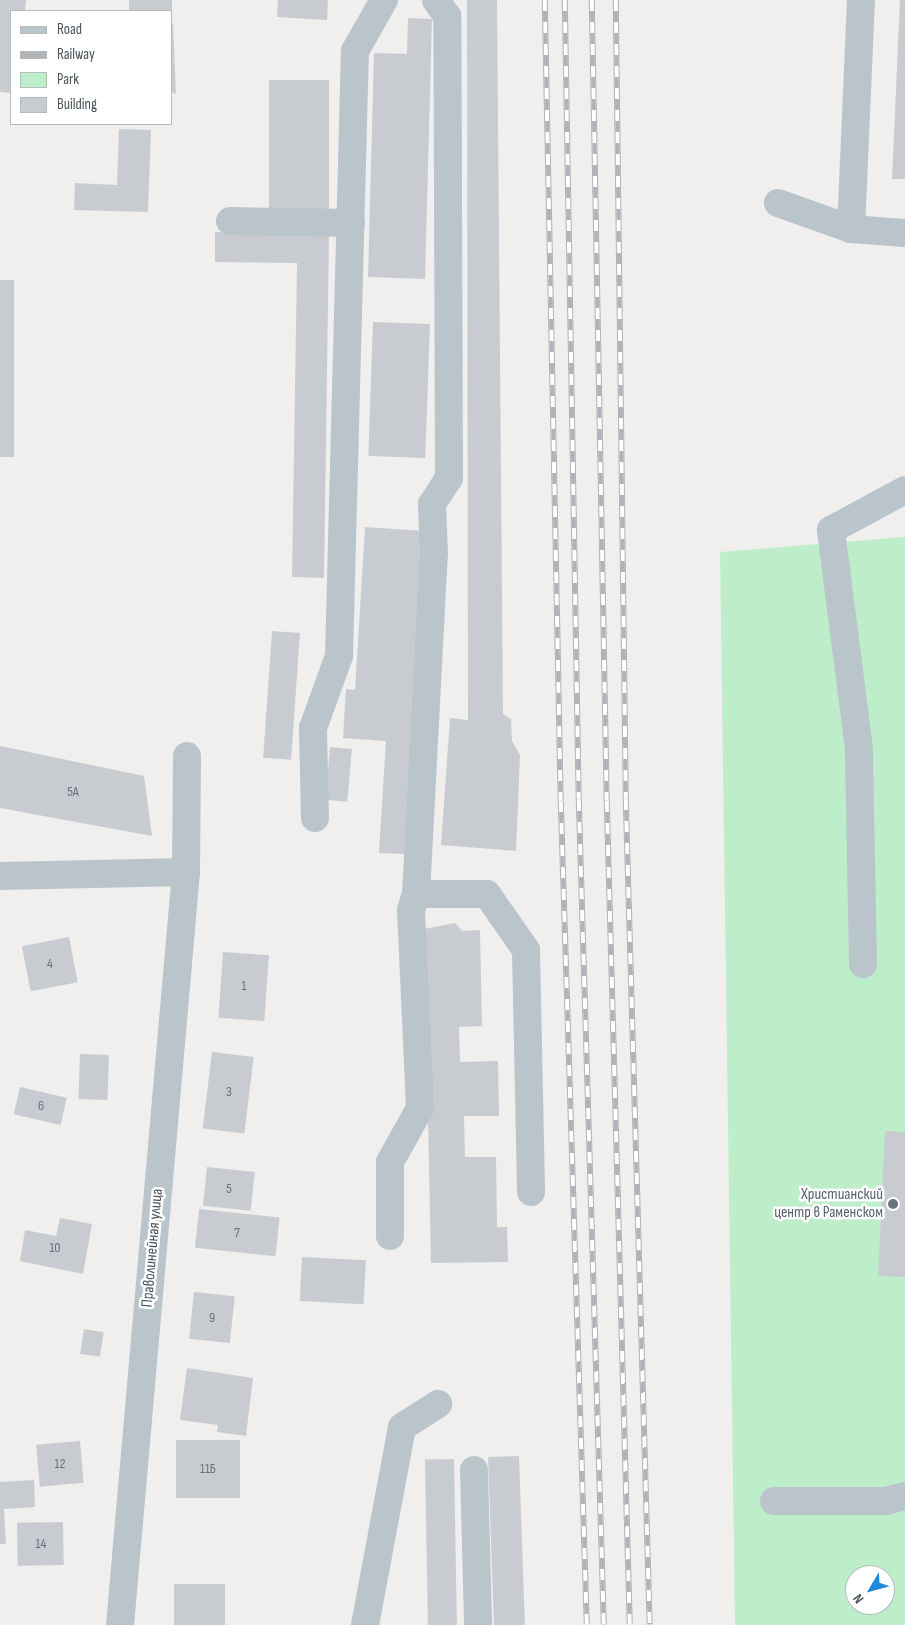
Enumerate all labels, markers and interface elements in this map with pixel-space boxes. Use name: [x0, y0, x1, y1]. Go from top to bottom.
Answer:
legend: [10, 10, 172, 125]
text: Road: [57, 20, 82, 39]
text: Railway: [57, 45, 95, 64]
text: Park: [57, 70, 79, 89]
text: Building: [57, 95, 97, 114]
house number: 5А: [67, 784, 79, 800]
house number: 4: [47, 956, 53, 972]
house number: 1: [242, 978, 246, 994]
house number: 3: [226, 1084, 232, 1100]
house number: 6: [38, 1098, 44, 1114]
house number: 5: [226, 1181, 232, 1197]
place label: Христианский центр в Раменском: [774, 1185, 883, 1223]
street label: Праволинейная улица: [138, 1188, 168, 1308]
marker: Христианский центр в Раменском: [887, 1198, 899, 1210]
house number: 7: [234, 1225, 240, 1241]
house number: 10: [49, 1240, 61, 1256]
house number: 9: [209, 1310, 215, 1326]
house number: 12: [55, 1456, 65, 1472]
house number: 11Б: [200, 1461, 216, 1477]
house number: 14: [36, 1536, 46, 1552]
north arrow: [845, 1565, 895, 1615]
text: N: [849, 1591, 867, 1607]

